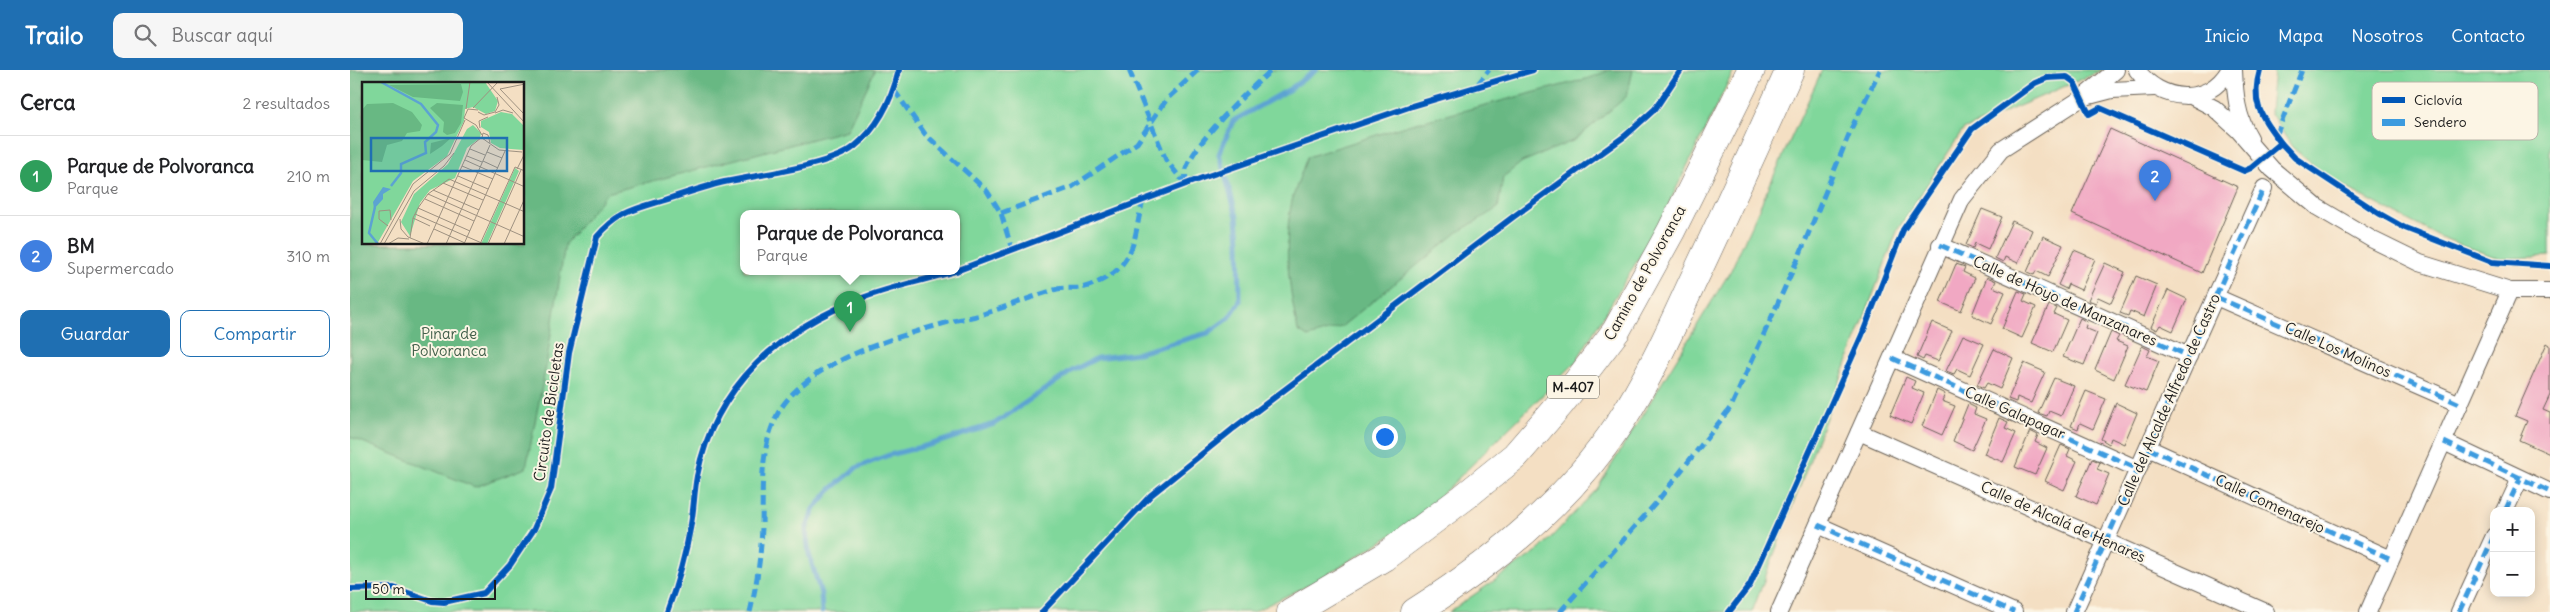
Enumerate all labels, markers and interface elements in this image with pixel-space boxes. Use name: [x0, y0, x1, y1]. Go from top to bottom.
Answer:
search box: [113, 13, 463, 58]
text: Trailo: [25, 20, 83, 50]
icon: search: [131, 21, 159, 49]
text: Buscar aquí: [171, 23, 273, 47]
text: Inicio: [2204, 24, 2250, 47]
text: Mapa: [2278, 24, 2323, 47]
text: Nosotros: [2351, 24, 2423, 47]
text: Contacto: [2451, 24, 2525, 47]
inset map: [362, 82, 525, 245]
legend: [2372, 82, 2538, 140]
text: Cerca: [20, 89, 75, 116]
text: Ciclovía: [2414, 91, 2462, 109]
text: 2 resultados: [242, 93, 330, 113]
text: Sendero: [2414, 113, 2467, 131]
text: Parque de Polvoranca: [67, 154, 254, 178]
pin: 2: [2139, 160, 2171, 201]
text: 1: [33, 166, 39, 186]
text: 210 m: [287, 166, 330, 186]
text: Parque: [67, 178, 118, 198]
street label: Camino de Polvoranca: [1600, 202, 1690, 344]
popup: [740, 210, 960, 275]
text: Parque de Polvoranca: [756, 221, 944, 245]
text: BM: [67, 234, 95, 258]
text: Parque: [756, 245, 808, 265]
text: 2: [32, 246, 40, 266]
text: 310 m: [286, 246, 330, 266]
street label: Calle de Hoyo de Manzanares: [1970, 251, 2161, 350]
text: Supermercado: [67, 258, 174, 278]
pin: 1: [834, 291, 866, 332]
street label: Calle del Alcalde Alfredo de Castro: [2113, 291, 2224, 509]
button: Guardar: [20, 310, 170, 357]
button: Compartir: [180, 310, 330, 357]
street label: Calle Los Molinos: [2282, 318, 2395, 382]
park label: Pinar de Polvoranca: [411, 324, 487, 360]
street label: Circuito de Bicicletas: [529, 341, 568, 483]
road number: M-407: [1547, 376, 1599, 398]
street label: Calle Galapagar: [1962, 382, 2068, 443]
your location: [1372, 424, 1398, 450]
street label: Calle Comenarejo: [2212, 470, 2328, 537]
street label: Calle de Alcalá de Henares: [1978, 477, 2149, 567]
map controls: [2490, 507, 2535, 597]
button: +: [2490, 507, 2535, 552]
button: −: [2490, 552, 2535, 597]
scale bar: [365, 577, 496, 600]
text: 50 m: [372, 580, 405, 598]

